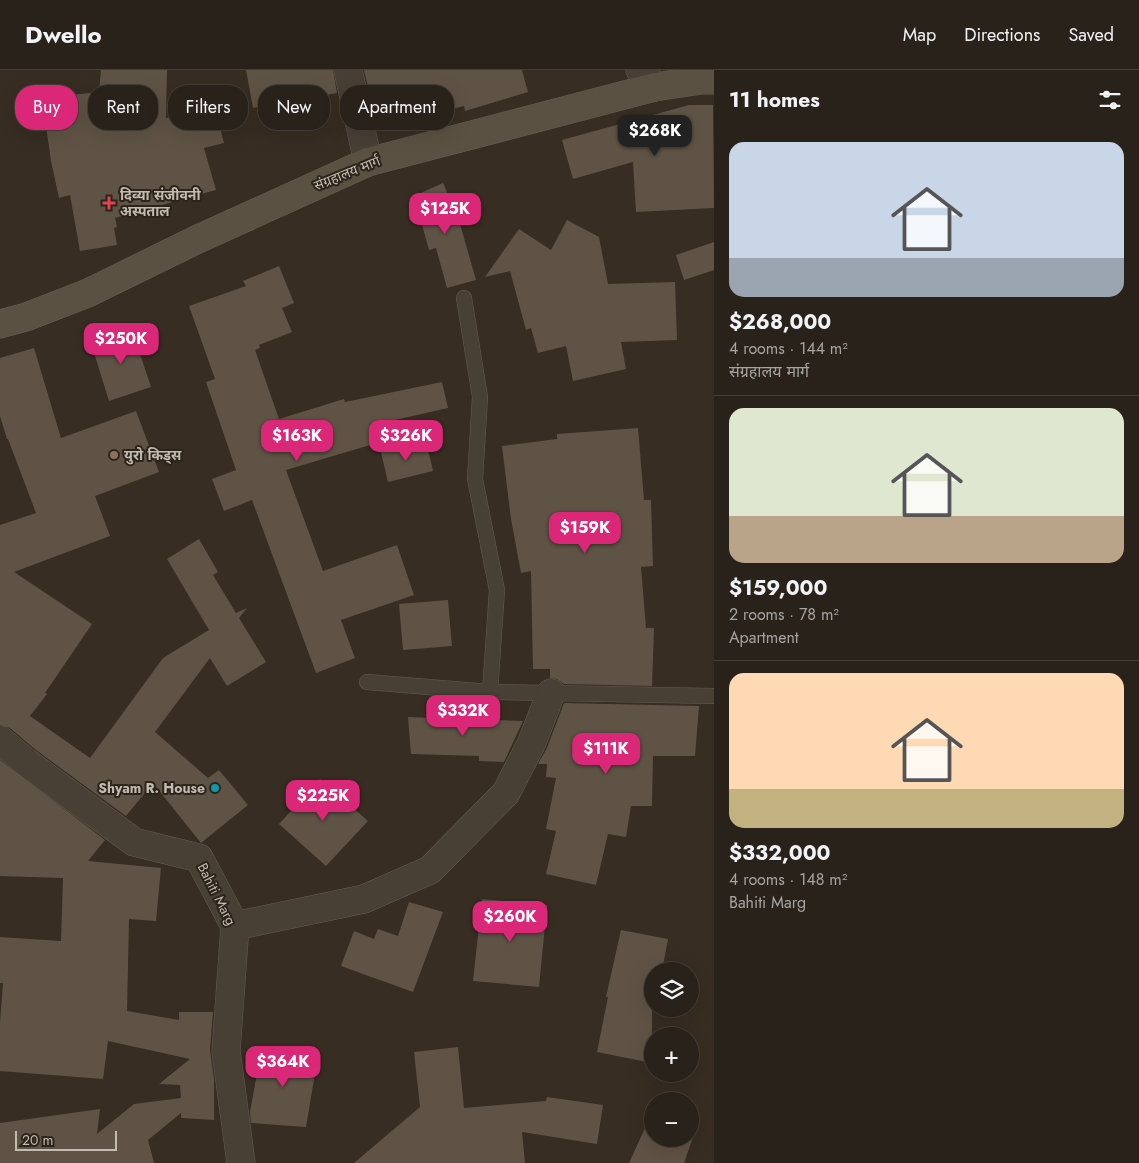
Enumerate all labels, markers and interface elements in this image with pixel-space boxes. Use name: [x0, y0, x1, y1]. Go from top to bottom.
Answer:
text: Dwello: [25, 17, 102, 52]
text: Map: [903, 22, 936, 48]
text: Directions: [964, 22, 1040, 48]
text: Saved: [1068, 22, 1114, 48]
chip: Buy: [15, 85, 78, 130]
chip: Rent: [88, 85, 158, 130]
chip: Filters: [168, 85, 248, 130]
chip: New: [258, 85, 330, 130]
chip: Apartment: [340, 85, 454, 130]
text: 11 homes: [729, 85, 820, 115]
icon: filters: [1096, 86, 1124, 114]
pin: $268K: [620, 114, 690, 157]
text: $268K: [629, 119, 681, 142]
street label: संग्रहालय मार्ग: [311, 150, 384, 195]
icon: home: [882, 174, 972, 264]
place label: दिव्या संजीवनी अस्पताल: [120, 185, 201, 221]
pin: $125K: [410, 192, 480, 235]
marker: दिव्या संजीवनी अस्पताल: [102, 196, 116, 210]
text: $125K: [420, 197, 470, 220]
text: $268,000: [729, 307, 831, 337]
pin: $250K: [86, 322, 156, 365]
text: $250K: [95, 327, 147, 350]
text: 4 rooms · 144 m²: [729, 337, 848, 360]
text: संग्रहालय मार्ग: [729, 360, 809, 383]
pin: $163K: [262, 420, 332, 462]
pin: $326K: [371, 420, 441, 462]
text: $163K: [272, 424, 322, 447]
text: $326K: [380, 424, 432, 447]
icon: home: [882, 440, 972, 530]
place label: युरो किड्स: [124, 445, 182, 465]
marker: युरो किड्स: [108, 449, 120, 461]
pin: $159K: [550, 512, 620, 554]
text: $159K: [560, 516, 610, 539]
text: $159,000: [729, 573, 827, 603]
text: 2 rooms · 78 m²: [729, 603, 839, 626]
text: Apartment: [729, 626, 799, 649]
pin: $332K: [428, 694, 498, 737]
text: $332K: [437, 699, 489, 722]
icon: home: [882, 705, 972, 795]
pin: $111K: [571, 732, 641, 775]
text: $111K: [583, 737, 629, 760]
place label: Shyam R. House: [98, 778, 205, 798]
pin: $225K: [288, 780, 358, 822]
marker: Shyam R. House: [209, 782, 221, 794]
text: $225K: [297, 784, 349, 807]
text: $332,000: [729, 838, 830, 868]
street label: Bahiti Marg: [193, 859, 241, 929]
text: 4 rooms · 148 m²: [729, 868, 847, 891]
text: Bahiti Marg: [729, 891, 806, 914]
pin: $260K: [475, 900, 545, 943]
text: $260K: [484, 905, 536, 928]
map controls: [644, 962, 699, 1147]
button: layers: [644, 962, 699, 1017]
button: +: [644, 1027, 699, 1082]
pin: $364K: [248, 1046, 318, 1088]
text: $364K: [257, 1050, 309, 1073]
button: −: [644, 1092, 699, 1147]
scale bar: [15, 1128, 118, 1151]
text: 20 m: [22, 1130, 54, 1150]

